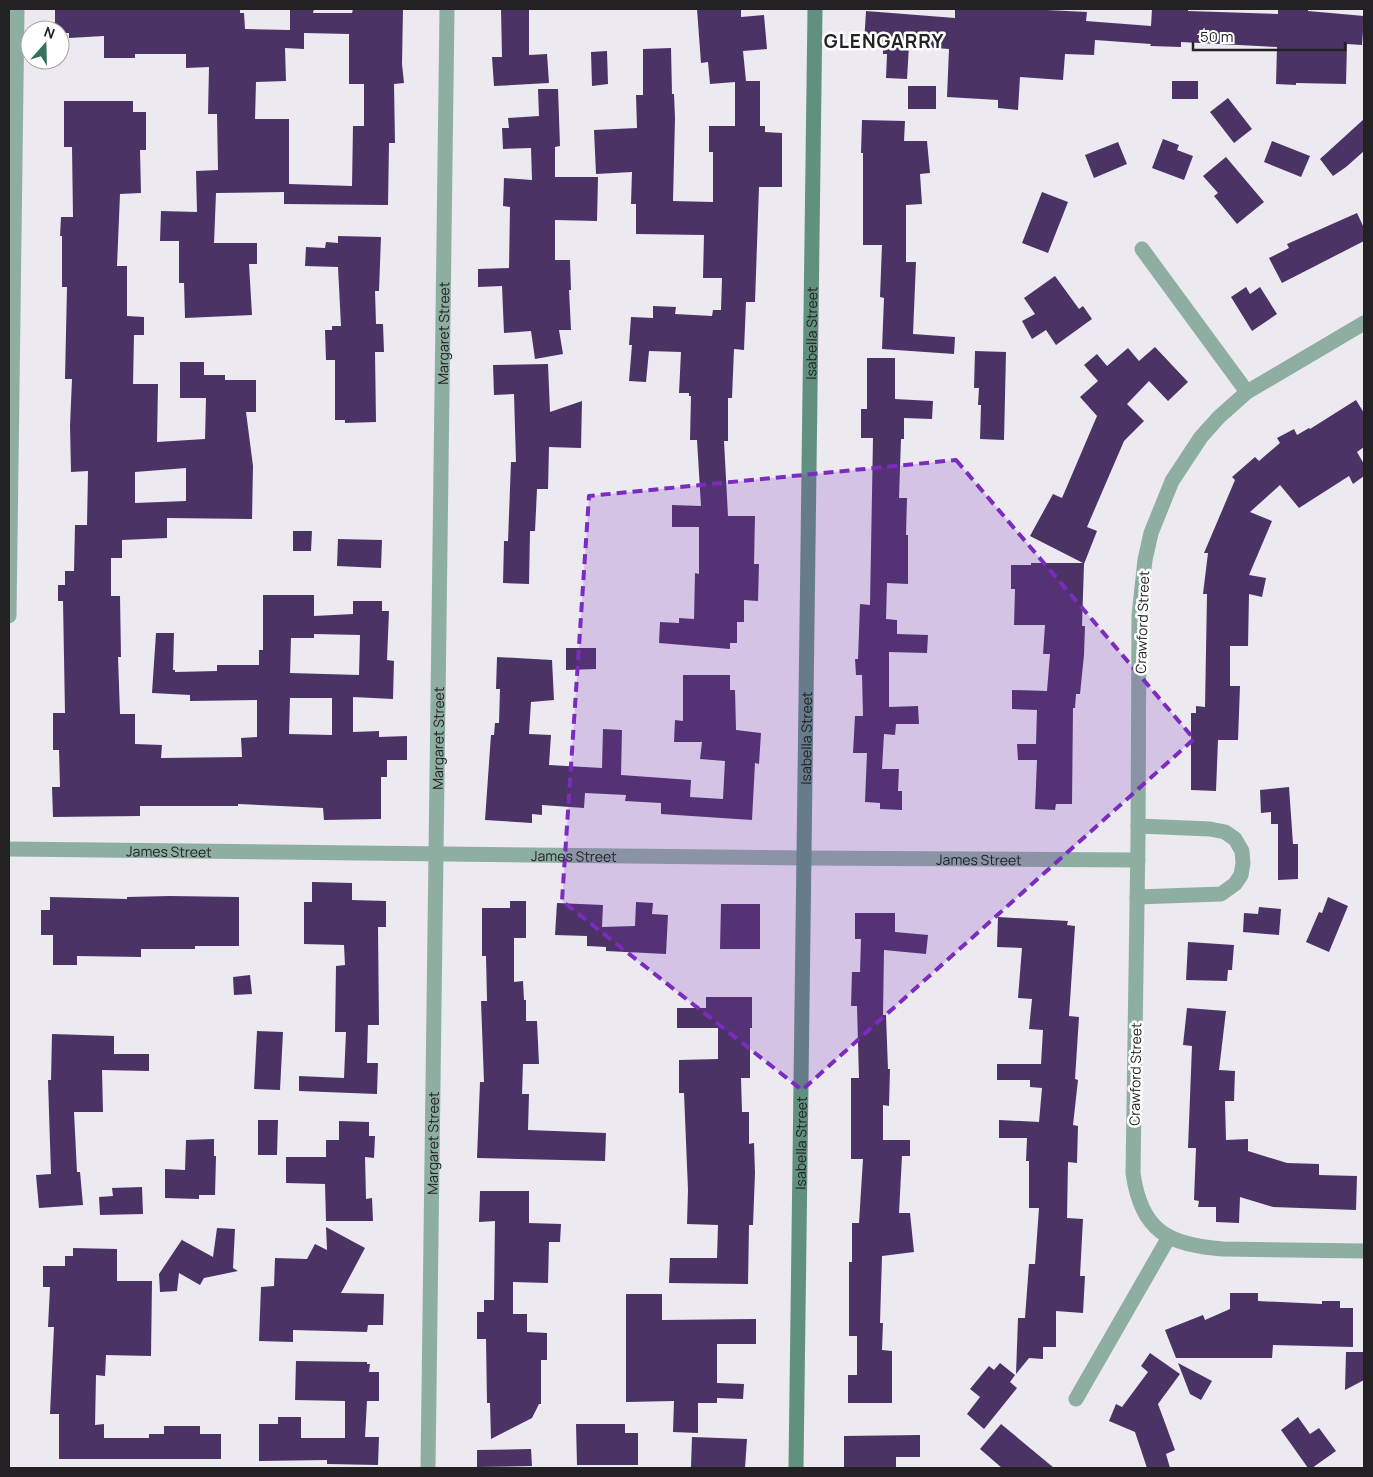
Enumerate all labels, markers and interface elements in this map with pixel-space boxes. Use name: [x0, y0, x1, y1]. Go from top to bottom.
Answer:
north arrow: [20, 20, 70, 70]
scale bar: [1193, 20, 1346, 52]
text: N: [42, 22, 58, 43]
text: 50 m: [1200, 26, 1234, 47]
district label: GLENGARRY: [824, 28, 944, 54]
street label: Margaret Street: [433, 281, 453, 385]
street label: Isabella Street: [801, 286, 821, 380]
street label: Crawford Street: [1131, 570, 1153, 674]
street label: Margaret Street: [427, 686, 448, 790]
street label: Isabella Street: [795, 691, 816, 785]
street label: James Street: [126, 841, 212, 861]
street label: James Street: [531, 845, 617, 865]
street label: James Street: [936, 849, 1022, 869]
street label: Crawford Street: [1125, 1022, 1145, 1126]
street label: Margaret Street: [422, 1091, 442, 1195]
street label: Isabella Street: [790, 1096, 810, 1190]

